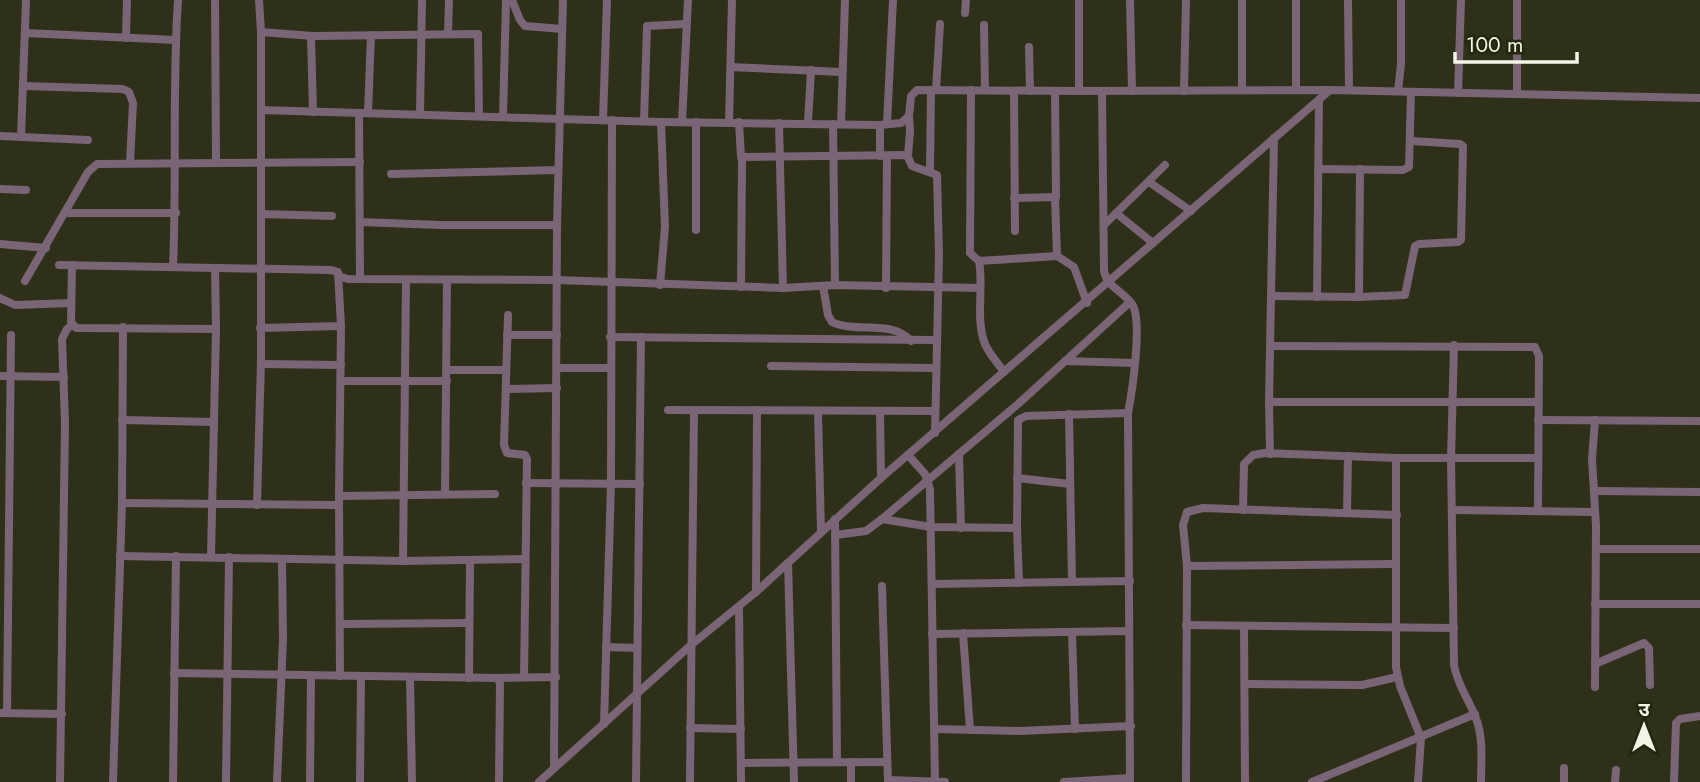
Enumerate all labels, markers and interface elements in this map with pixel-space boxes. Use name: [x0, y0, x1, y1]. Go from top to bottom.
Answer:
scale bar: [1455, 21, 1578, 65]
text: 100 m: [1466, 30, 1523, 60]
north arrow: [1609, 691, 1679, 761]
text: उ: [1638, 696, 1650, 723]

